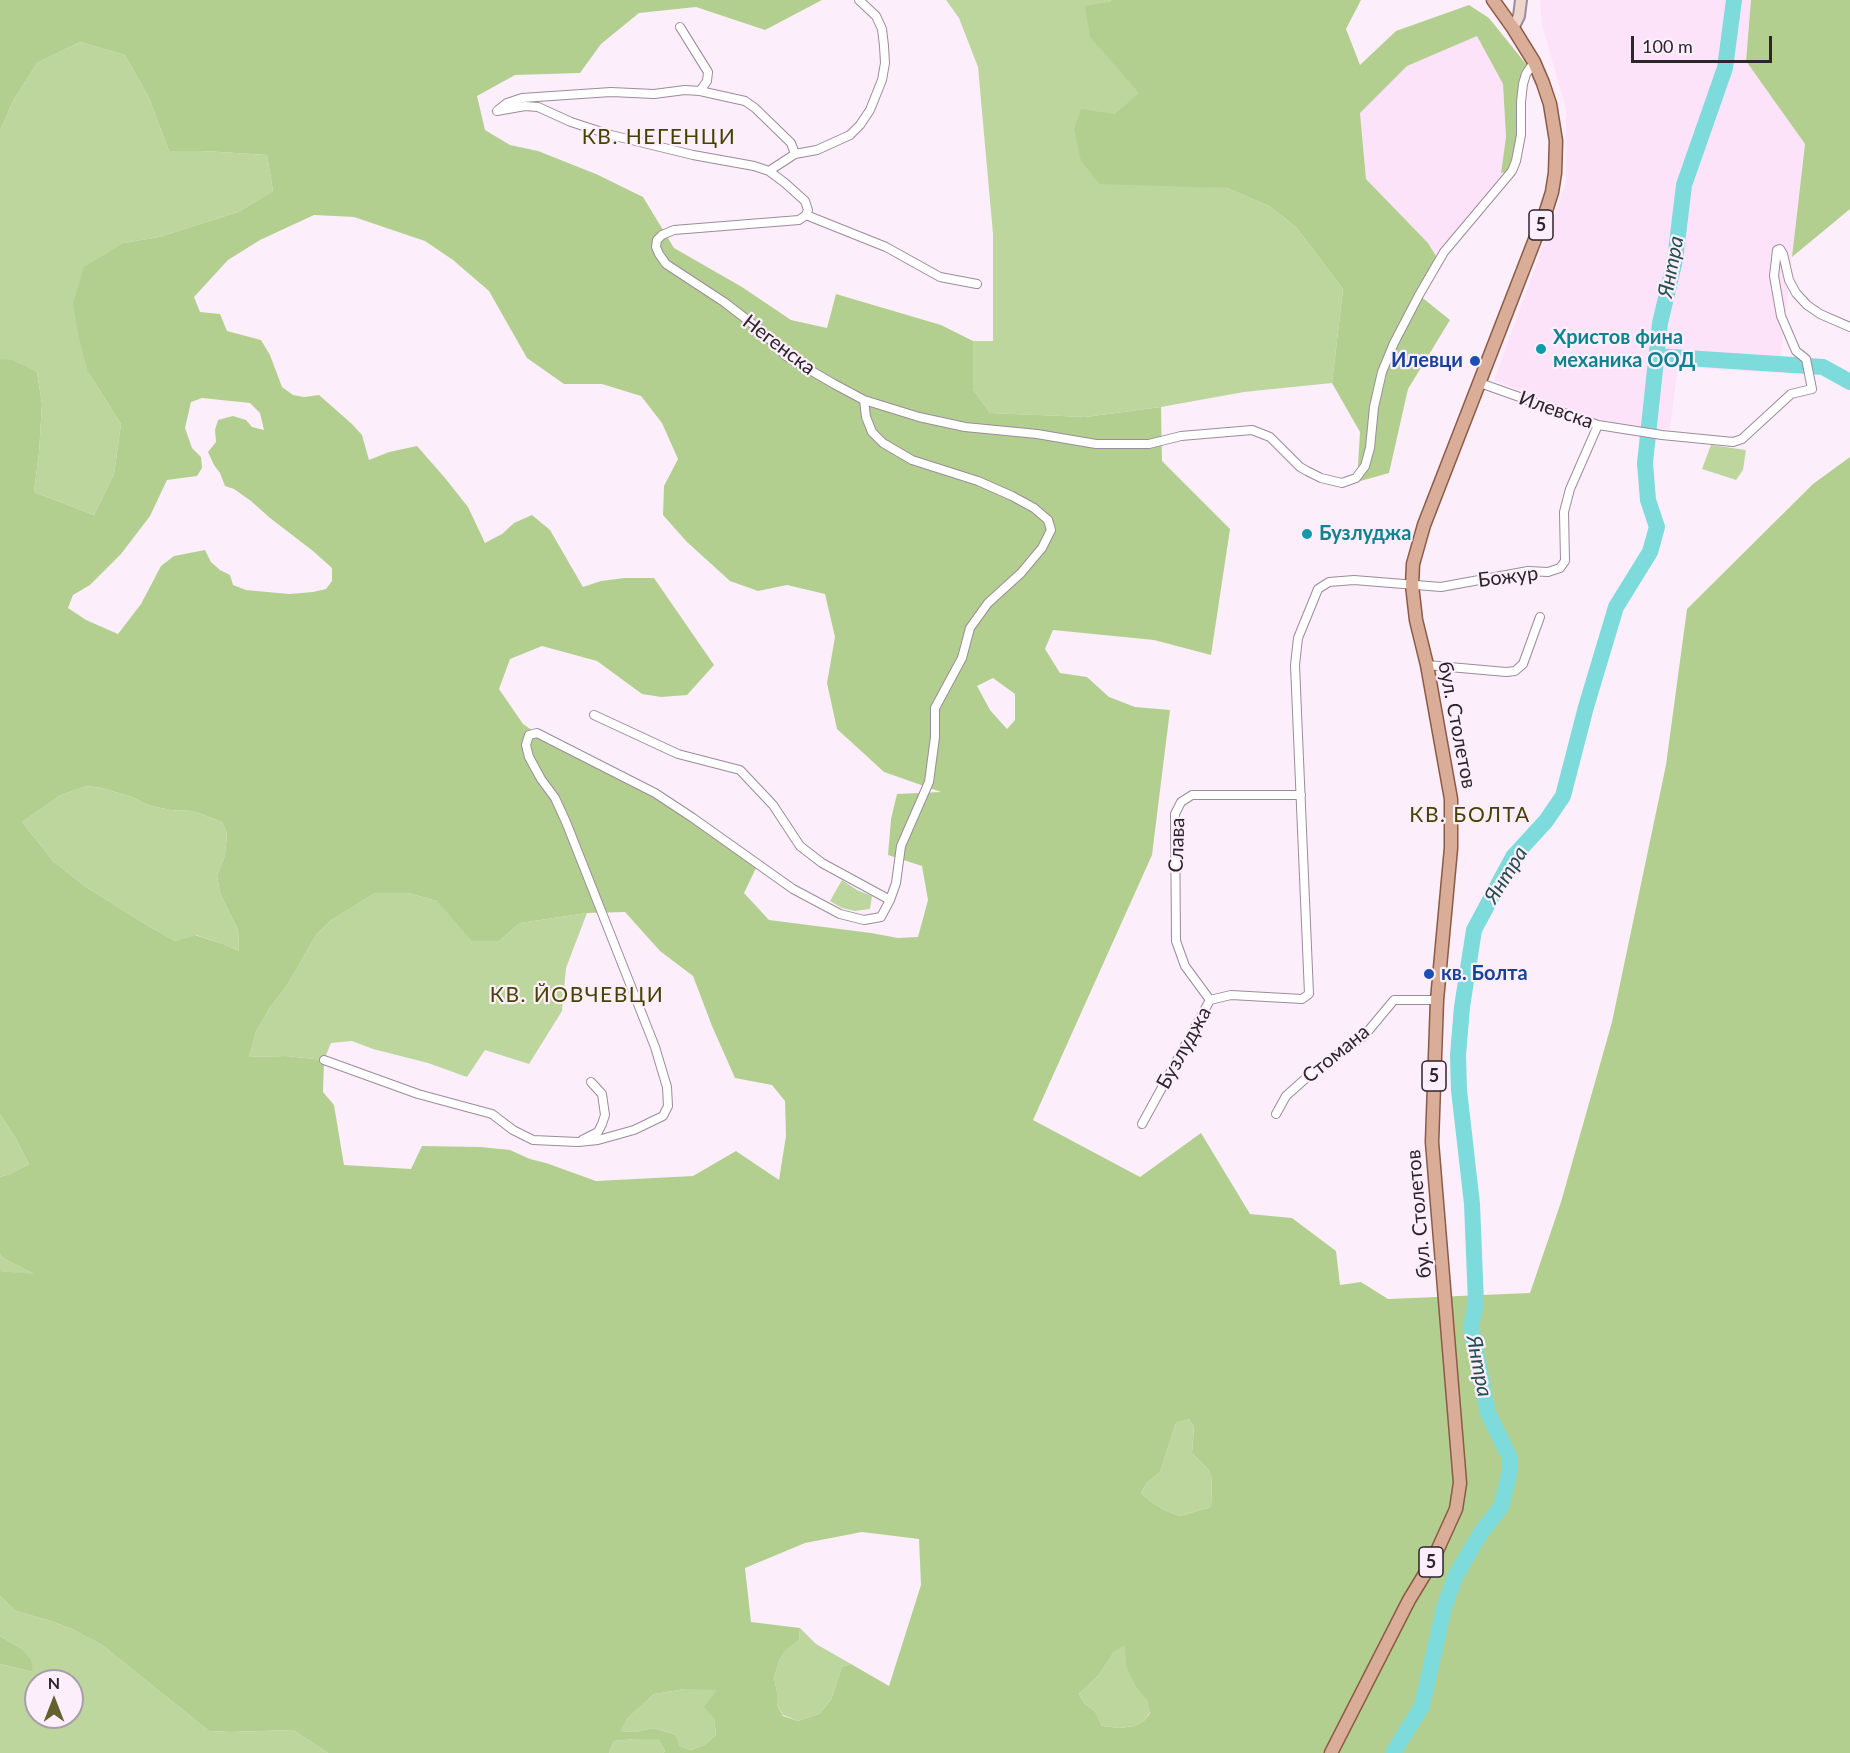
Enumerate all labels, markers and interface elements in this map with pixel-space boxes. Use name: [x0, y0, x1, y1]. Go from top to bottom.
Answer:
scale bar: [1634, 24, 1775, 62]
text: 100 m: [1642, 35, 1693, 57]
district label: КВ. НЕГЕНЦИ: [582, 124, 736, 150]
road number: 5: [1529, 210, 1553, 240]
water label: Янтра: [1653, 234, 1689, 300]
street label: Негенска: [738, 310, 820, 380]
place label: Христов фина механика ООД: [1553, 326, 1695, 373]
marker: Христов фина механика ООД: [1534, 342, 1548, 356]
place label: Илевци: [1391, 349, 1463, 373]
marker: Илевци: [1468, 354, 1482, 368]
street label: Илевска: [1516, 386, 1596, 434]
place label: Бузлуджа: [1319, 522, 1411, 546]
marker: Бузлуджа: [1300, 527, 1314, 541]
street label: Божур: [1476, 561, 1540, 593]
street label: бул. Столетов: [1433, 659, 1481, 791]
district label: КВ. БОЛТА: [1409, 802, 1531, 828]
street label: Слава: [1164, 817, 1190, 873]
water label: Янтра: [1479, 842, 1533, 908]
place label: кв. Болта: [1441, 962, 1528, 986]
marker: кв. Болта: [1422, 967, 1436, 981]
district label: КВ. ЙОВЧЕВЦИ: [490, 982, 664, 1008]
street label: Бузлуджа: [1152, 1003, 1216, 1093]
street label: Стомана: [1298, 1020, 1374, 1088]
road number: 5: [1422, 1061, 1446, 1091]
street label: бул. Столетов: [1401, 1149, 1437, 1279]
water label: Янтра: [1461, 1333, 1497, 1399]
road number: 5: [1419, 1547, 1443, 1577]
north arrow: [24, 1669, 84, 1729]
text: N: [48, 1673, 60, 1692]

